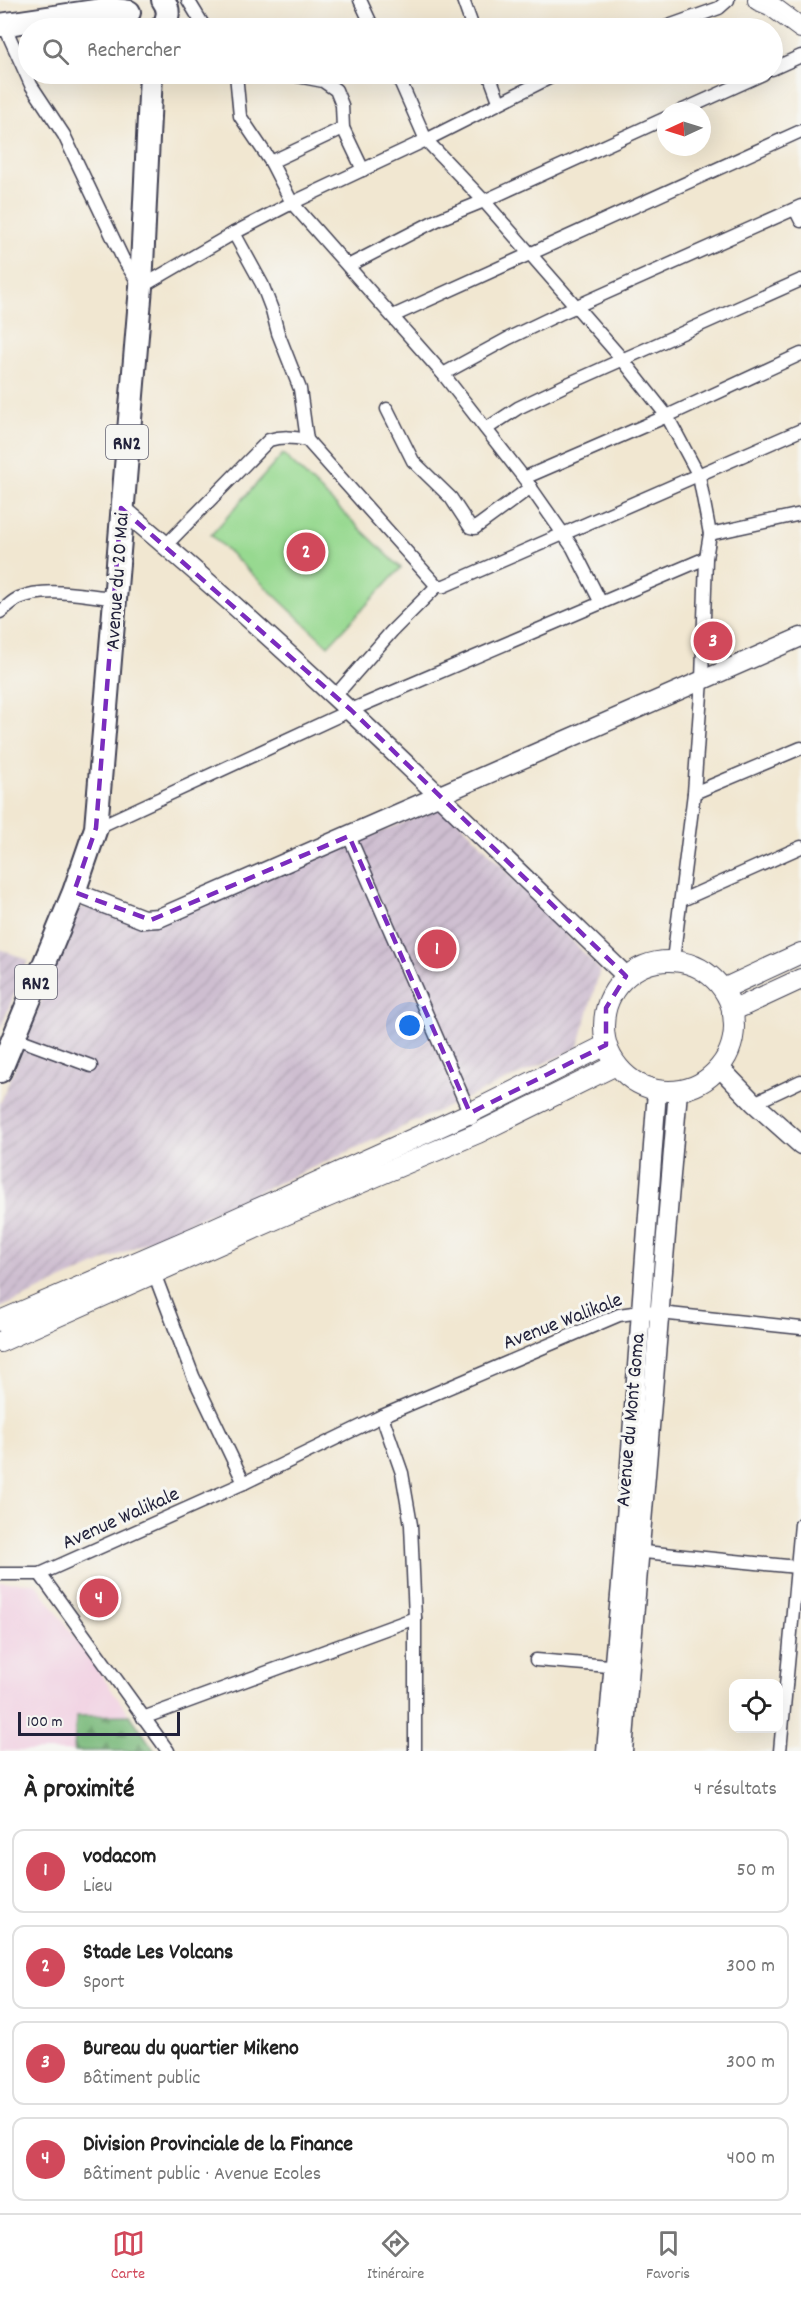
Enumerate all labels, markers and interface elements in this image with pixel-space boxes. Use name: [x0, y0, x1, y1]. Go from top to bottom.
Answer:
search box: [18, 18, 783, 84]
icon: search: [39, 35, 72, 68]
text: Rechercher: [87, 36, 181, 67]
north arrow: [657, 102, 711, 156]
road number: RN2: [106, 425, 148, 459]
street label: Avenue du 20 Mai: [99, 511, 139, 651]
pin: 2: [286, 530, 326, 574]
pin: 3: [694, 618, 732, 664]
pin: 1: [418, 926, 456, 972]
road number: RN2: [15, 965, 57, 999]
your location: [395, 1011, 424, 1040]
street label: Avenue Walikale: [499, 1286, 627, 1359]
street label: Avenue du Mont Goma: [609, 1331, 655, 1508]
street label: Avenue Walikale: [58, 1480, 185, 1559]
pin: 4: [80, 1576, 118, 1620]
map controls: [729, 1679, 783, 1733]
button: locate: [729, 1679, 783, 1733]
scale bar: [18, 1709, 180, 1736]
text: 100 m: [27, 1711, 63, 1734]
text: À proximité: [24, 1772, 134, 1809]
text: 4 résultats: [694, 1776, 777, 1804]
text: vodacom: [83, 1842, 156, 1873]
text: 1: [43, 1857, 48, 1885]
text: 50 m: [737, 1857, 775, 1885]
text: Lieu: [83, 1873, 112, 1901]
text: Stade Les Volcans: [83, 1938, 233, 1969]
text: 2: [41, 1953, 50, 1981]
text: 300 m: [726, 1953, 775, 1981]
text: Sport: [83, 1969, 125, 1997]
text: Bureau du quartier Mikeno: [83, 2034, 299, 2065]
text: 3: [41, 2049, 50, 2077]
text: 300 m: [726, 2049, 775, 2077]
text: Bâtiment public: [83, 2065, 200, 2093]
text: Division Provinciale de la Finance: [83, 2130, 353, 2161]
text: 4: [41, 2145, 50, 2173]
text: 400 m: [727, 2145, 775, 2173]
text: Bâtiment public · Avenue Ecoles: [83, 2161, 321, 2189]
tab: Carte: [111, 2227, 145, 2286]
tab: Itinéraire: [367, 2227, 424, 2286]
tab: Favoris: [646, 2227, 690, 2286]

